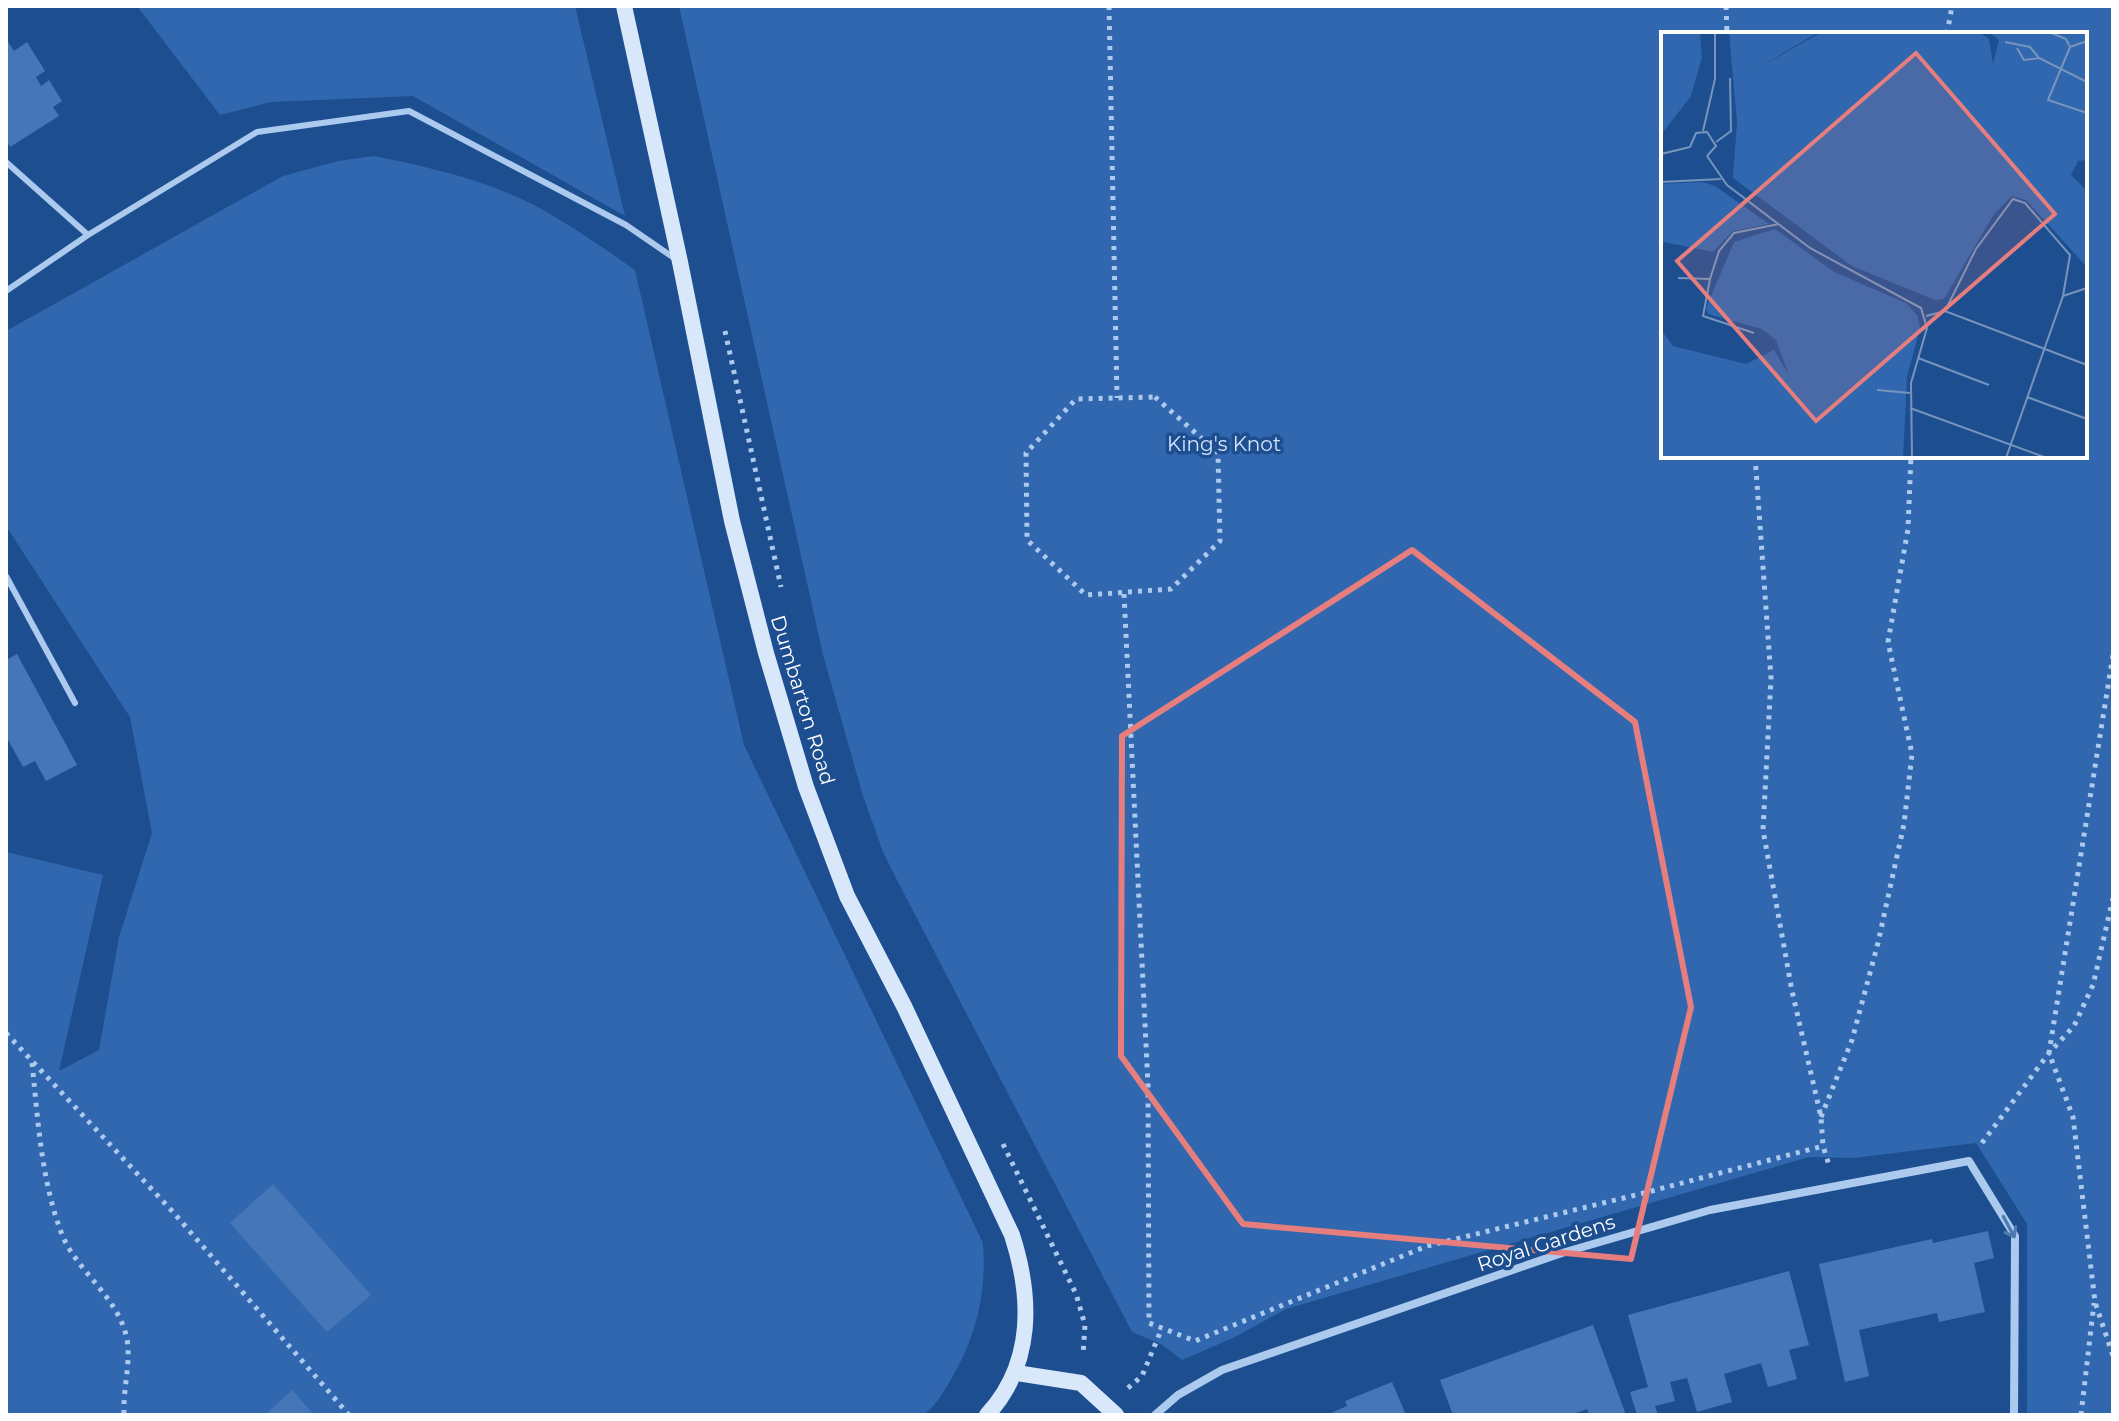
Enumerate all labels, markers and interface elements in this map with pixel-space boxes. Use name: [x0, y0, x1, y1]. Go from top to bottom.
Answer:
inset map: [1661, 32, 2087, 458]
park label: King's Knot: [1167, 432, 1281, 456]
street label: Dumbarton Road: [766, 612, 840, 788]
street label: Royal Gardens: [1474, 1209, 1618, 1277]
one-way arrow: [2001, 1215, 2017, 1238]

